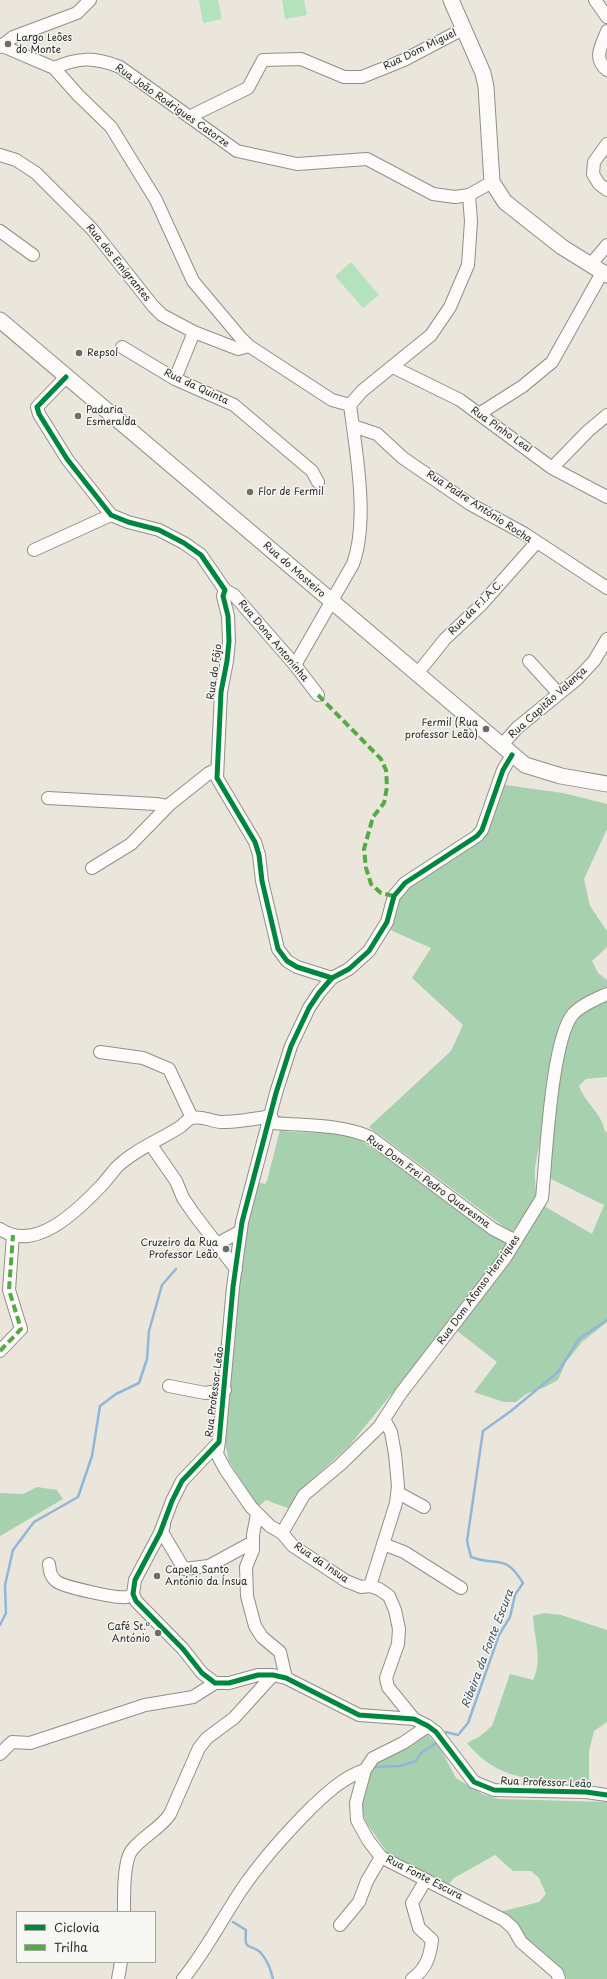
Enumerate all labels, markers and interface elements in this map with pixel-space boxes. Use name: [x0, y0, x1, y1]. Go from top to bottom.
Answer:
street label: Rua Dom Miguel: [381, 27, 459, 73]
place label: Largo Leões do Monte: [16, 32, 72, 56]
marker: Largo Leões do Monte: [3, 39, 13, 49]
street label: Rua João Rodrigues Catorze: [113, 62, 231, 150]
street label: Rua dos Emigrantes: [83, 222, 153, 304]
place label: Repsol: [87, 347, 118, 359]
marker: Repsol: [74, 348, 84, 358]
street label: Rua da Quinta: [162, 367, 230, 407]
place label: Padaria Esmeralda: [86, 404, 136, 428]
street label: Rua Pinho Leal: [468, 404, 534, 456]
marker: Padaria Esmeralda: [73, 411, 83, 421]
street label: Rua Padre António Rocha: [424, 468, 534, 546]
place label: Flor de Fermil: [258, 486, 324, 498]
marker: Flor de Fermil: [245, 487, 255, 497]
street label: Rua do Mosteiro: [260, 540, 328, 600]
street label: Rua da F.I.A.C.: [446, 578, 506, 638]
street label: Rua Dona Antoninha: [235, 598, 311, 684]
street label: Rua do Fôjo: [205, 643, 225, 701]
street label: Rua Capitão Valença: [506, 665, 590, 741]
place label: Fermil (Rua professor Leão): [405, 717, 478, 740]
marker: Fermil (Rua professor Leão): [481, 724, 491, 734]
street label: Rua Dom Frei Pedro Quaresma: [364, 1133, 492, 1231]
street label: Rua Dom Afonso Henriques: [435, 1233, 523, 1347]
place label: Cruzeiro da Rua Professor Leão: [141, 1237, 218, 1260]
marker: Cruzeiro da Rua Professor Leão: [221, 1244, 231, 1254]
street label: Rua Professor Leão: [203, 1346, 227, 1438]
street label: Rua da Insua: [291, 1540, 351, 1586]
place label: Capela Santo António da Ínsua: [165, 1564, 247, 1588]
marker: Capela Santo António da Ínsua: [152, 1571, 162, 1581]
water label: Ribeira da Fonte Escura: [459, 1588, 517, 1710]
place label: Café St.º António: [107, 1621, 150, 1644]
marker: Café St.º António: [153, 1628, 163, 1638]
street label: Rua Professor Leão: [500, 1775, 592, 1791]
street label: Rua Fonte Escura: [384, 1853, 464, 1903]
legend: [16, 1911, 156, 1963]
text: Ciclovia: [54, 1918, 100, 1936]
text: Trilha: [54, 1938, 88, 1956]

